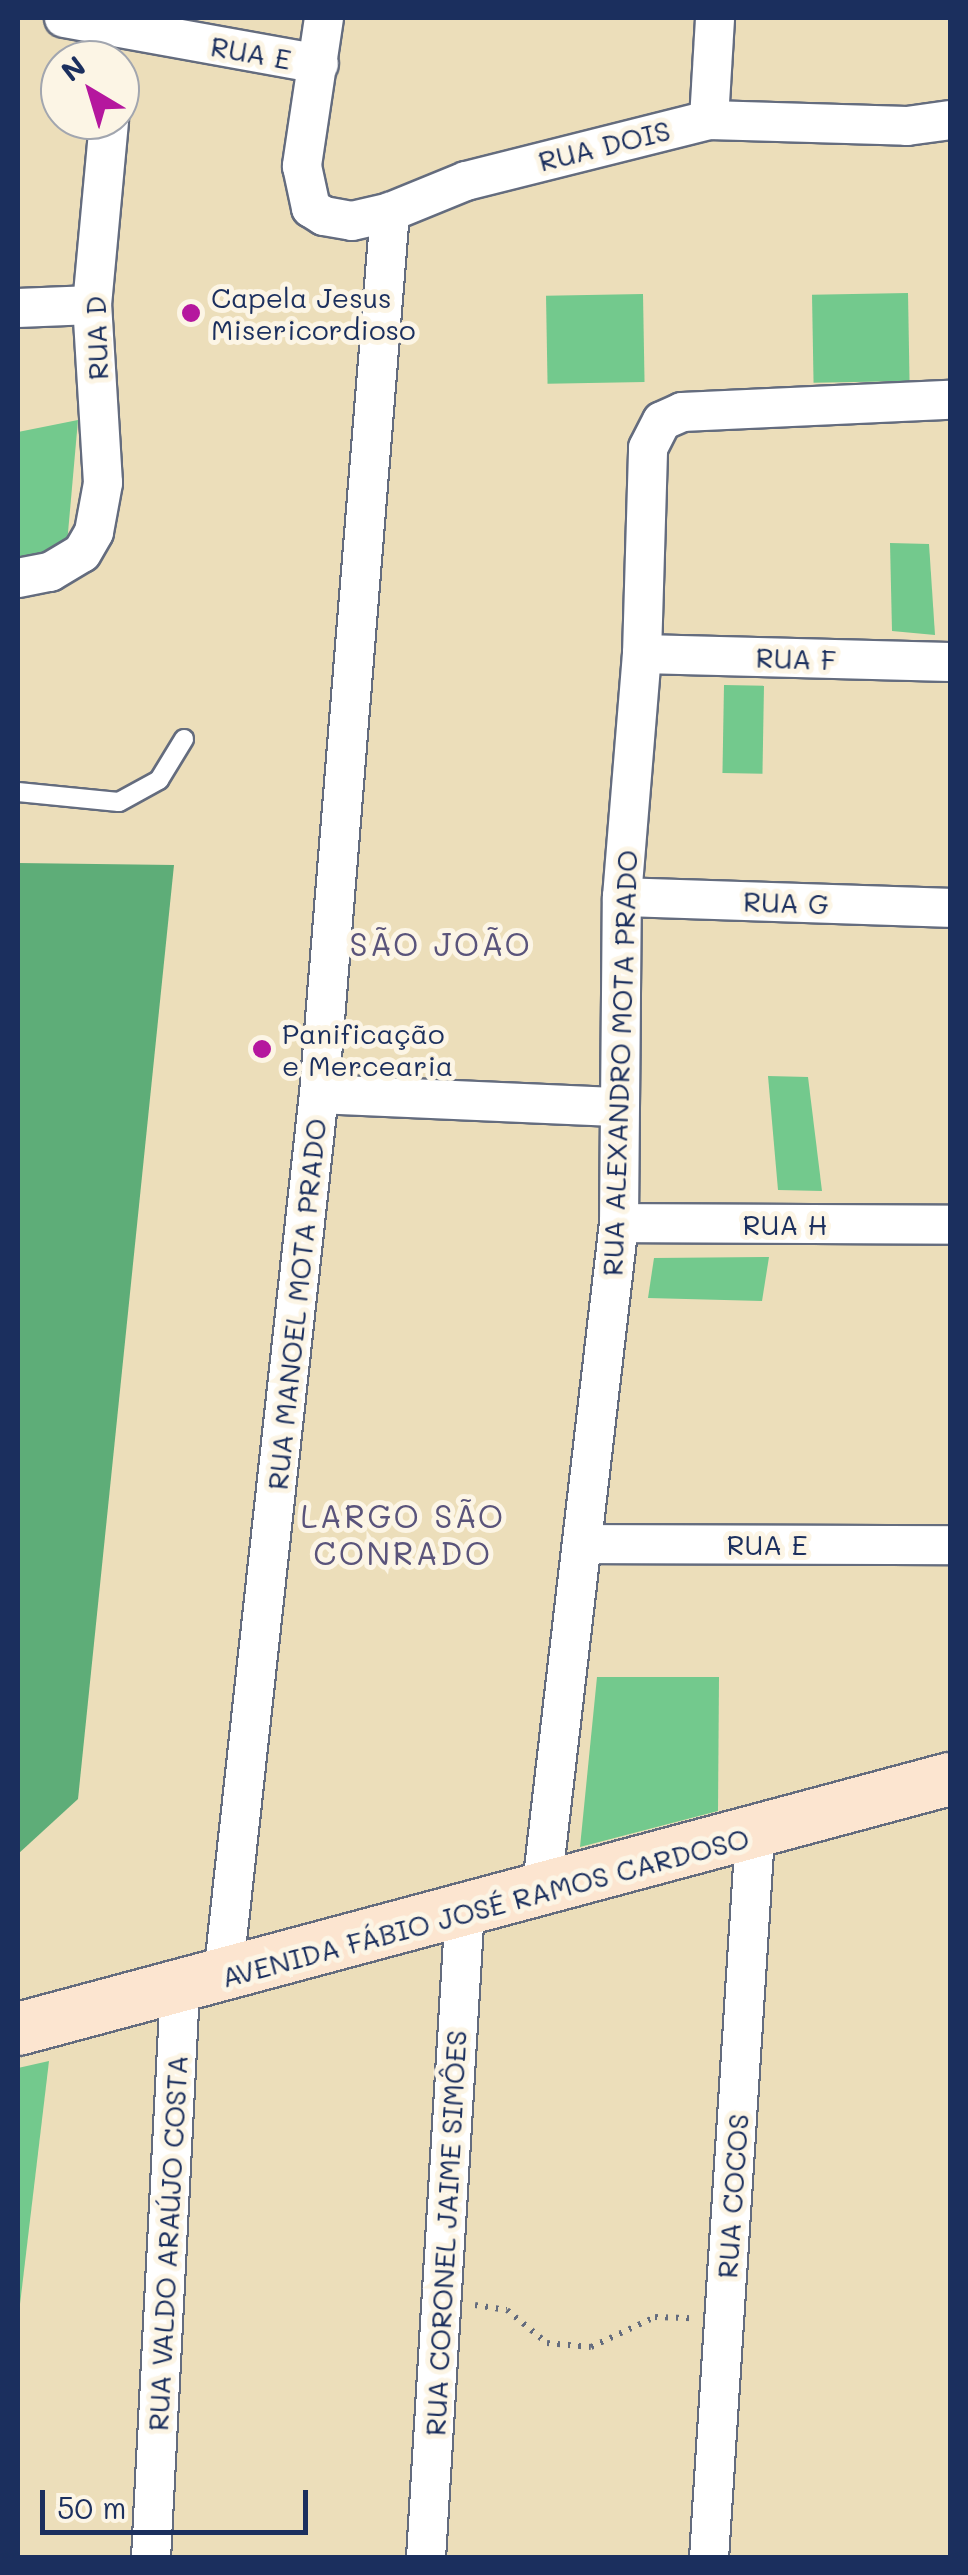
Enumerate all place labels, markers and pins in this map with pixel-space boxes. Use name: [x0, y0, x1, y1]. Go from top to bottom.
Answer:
place label: Capela Jesus Misericordioso: [211, 280, 416, 346]
marker: Capela Jesus Misericordioso: [180, 302, 202, 324]
place label: Panificação e Mercearia: [282, 1016, 453, 1082]
marker: Panificação e Mercearia: [251, 1038, 273, 1060]

